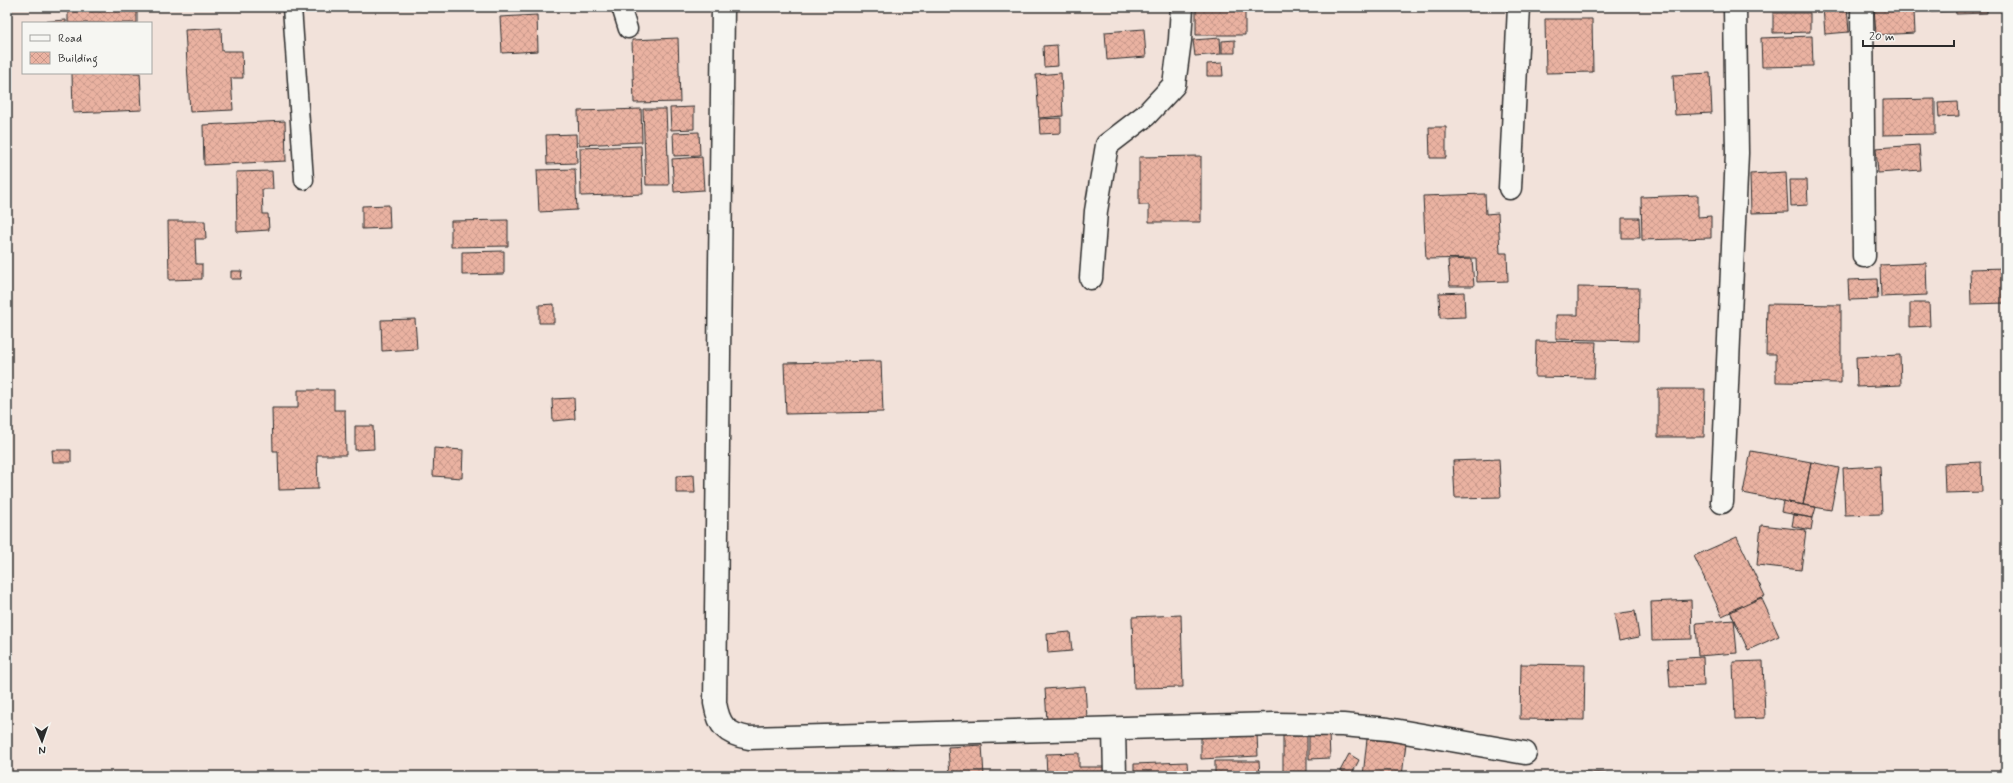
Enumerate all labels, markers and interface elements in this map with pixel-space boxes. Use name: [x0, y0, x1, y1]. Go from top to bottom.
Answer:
legend: [22, 22, 152, 74]
scale bar: [1863, 22, 1954, 48]
text: 20 m: [1869, 29, 1895, 45]
text: Road: [58, 31, 82, 47]
text: Building: [58, 51, 98, 68]
north arrow: [22, 721, 62, 761]
text: N: [38, 743, 46, 757]

